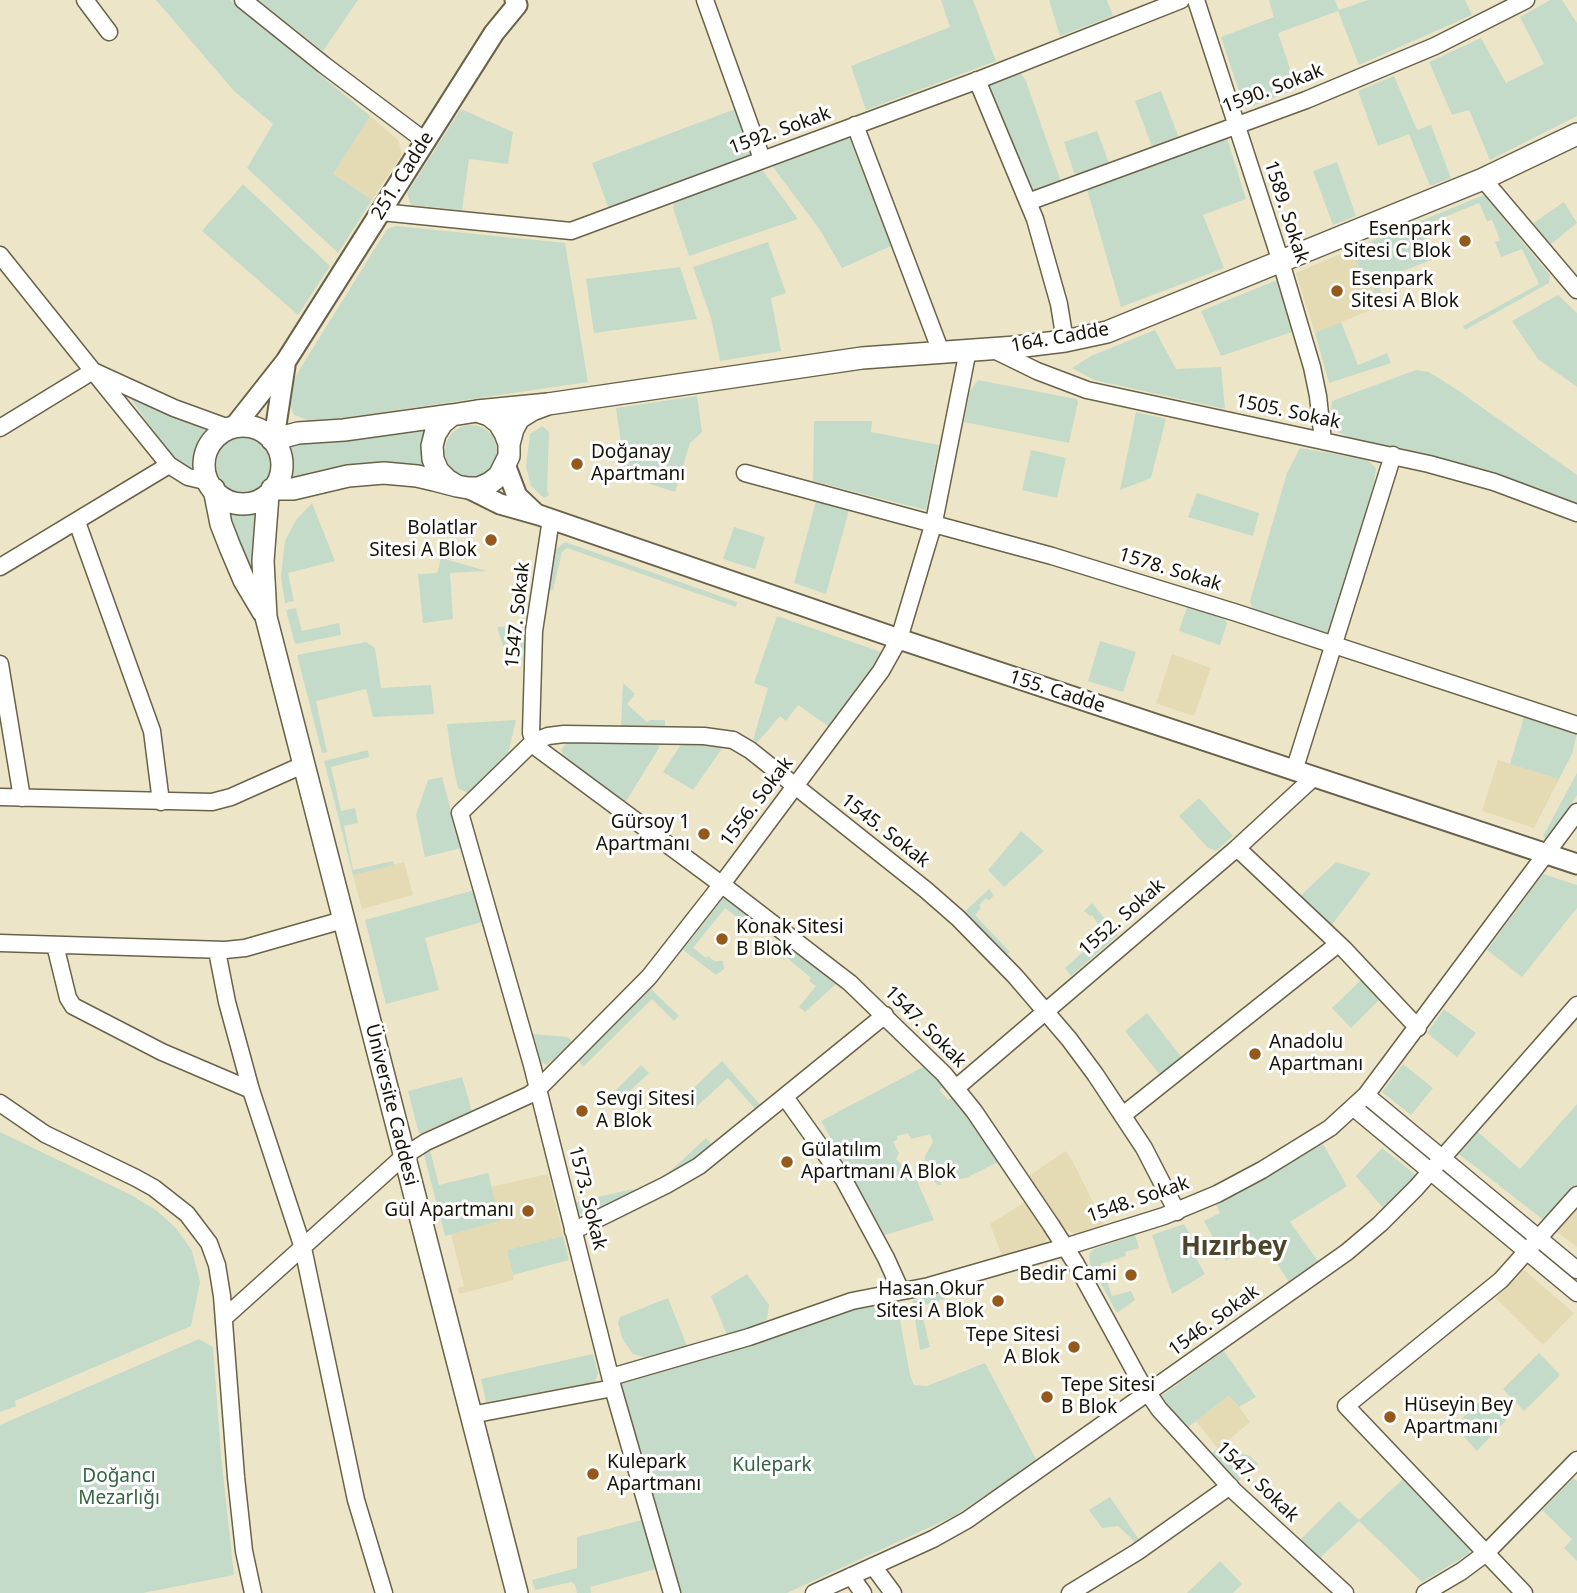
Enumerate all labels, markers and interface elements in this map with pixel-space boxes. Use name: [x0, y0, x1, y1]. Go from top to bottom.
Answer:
street label: 1590. Sokak: [1219, 59, 1327, 119]
street label: 1592. Sokak: [726, 102, 834, 160]
street label: 251. Cadde: [367, 128, 439, 224]
street label: 1589. Sokak: [1259, 158, 1313, 266]
place label: Esenpark Sitesi C Blok: [1343, 219, 1451, 263]
marker: Esenpark Sitesi C Blok: [1457, 233, 1473, 249]
place label: Esenpark Sitesi A Blok: [1351, 269, 1459, 313]
marker: Esenpark Sitesi A Blok: [1329, 283, 1345, 299]
street label: 164. Cadde: [1009, 318, 1111, 358]
street label: 1505. Sokak: [1234, 390, 1342, 434]
place label: Doğanay Apartmanı: [591, 442, 685, 486]
marker: Doğanay Apartmanı: [569, 456, 585, 472]
place label: Bolatlar Sitesi A Blok: [369, 518, 477, 562]
marker: Bolatlar Sitesi A Blok: [483, 532, 499, 548]
street label: 1578. Sokak: [1116, 544, 1224, 596]
street label: 1547. Sokak: [501, 561, 535, 669]
street label: 155. Cadde: [1006, 666, 1108, 718]
street label: 1556. Sokak: [716, 753, 798, 851]
street label: 1545. Sokak: [836, 789, 934, 873]
place label: Gürsoy 1 Apartmanı: [596, 812, 690, 856]
marker: Gürsoy 1 Apartmanı: [696, 826, 712, 842]
street label: 1552. Sokak: [1074, 875, 1170, 961]
place label: Konak Sitesi B Blok: [736, 917, 844, 961]
marker: Konak Sitesi B Blok: [714, 931, 730, 947]
street label: 1547. Sokak: [879, 981, 971, 1073]
street label: Üniversite Caddesi: [360, 1022, 422, 1188]
place label: Anadolu Apartmanı: [1269, 1032, 1363, 1076]
marker: Anadolu Apartmanı: [1247, 1046, 1263, 1062]
place label: Sevgi Sitesi A Blok: [596, 1089, 695, 1133]
marker: Sevgi Sitesi A Blok: [574, 1103, 590, 1119]
place label: Gülatılım Apartmanı A Blok: [801, 1140, 956, 1184]
street label: 1573. Sokak: [563, 1144, 611, 1252]
marker: Gülatılım Apartmanı A Blok: [779, 1154, 795, 1170]
street label: 1548. Sokak: [1084, 1172, 1192, 1228]
place label: Gül Apartmanı: [384, 1200, 514, 1222]
marker: Gül Apartmanı: [520, 1203, 536, 1219]
district label: Hızırbey: [1181, 1232, 1287, 1264]
place label: Bedir Cami: [1019, 1264, 1117, 1286]
marker: Bedir Cami: [1123, 1267, 1139, 1283]
place label: Hasan Okur Sitesi A Blok: [876, 1279, 984, 1323]
street label: 1546. Sokak: [1164, 1281, 1264, 1361]
marker: Hasan Okur Sitesi A Blok: [990, 1293, 1006, 1309]
place label: Tepe Sitesi A Blok: [966, 1325, 1060, 1369]
marker: Tepe Sitesi A Blok: [1066, 1339, 1082, 1355]
place label: Tepe Sitesi B Blok: [1061, 1375, 1155, 1419]
marker: Tepe Sitesi B Blok: [1039, 1389, 1055, 1405]
place label: Hüseyin Bey Apartmanı: [1404, 1395, 1513, 1439]
marker: Hüseyin Bey Apartmanı: [1382, 1409, 1398, 1425]
street label: 1547. Sokak: [1211, 1437, 1303, 1527]
place label: Kulepark Apartmanı: [607, 1452, 701, 1496]
park label: Kulepark: [732, 1455, 812, 1477]
park label: Doğancı Mezarlığı: [78, 1466, 160, 1510]
marker: Kulepark Apartmanı: [585, 1466, 601, 1482]

